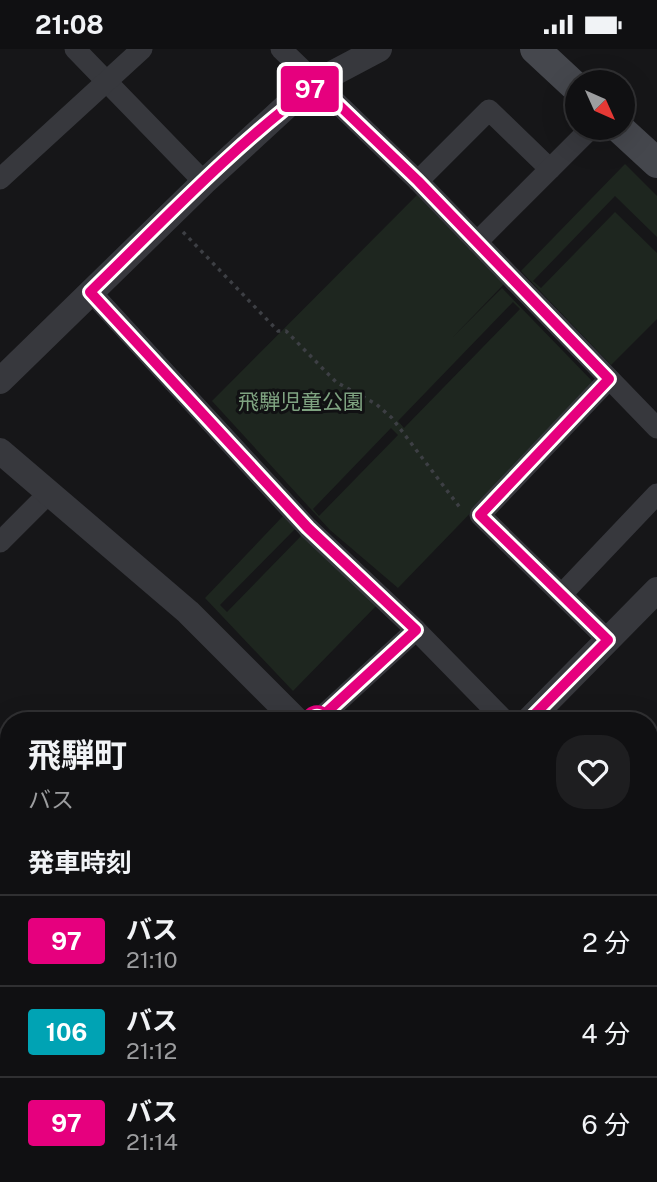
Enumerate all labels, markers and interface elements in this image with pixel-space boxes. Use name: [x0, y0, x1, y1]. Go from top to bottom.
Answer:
text: 21:08: [35, 9, 104, 40]
line badge: 97: [278, 66, 342, 112]
north arrow: [565, 70, 635, 140]
map controls: [565, 70, 635, 140]
text: 97: [295, 75, 325, 103]
park label: 飛騨児童公園: [238, 389, 364, 414]
unlabelled marker: [302, 706, 332, 736]
button: heart: [556, 735, 630, 809]
text: 飛騨町: [28, 736, 127, 774]
text: バス: [28, 786, 74, 813]
text: 発車時刻: [28, 847, 132, 878]
text: バス: [126, 914, 178, 945]
text: 97: [51, 927, 82, 955]
text: 2 分: [582, 927, 630, 958]
text: 21:10: [126, 946, 178, 973]
text: バス: [126, 1005, 178, 1036]
text: 106: [46, 1018, 87, 1046]
text: 4 分: [581, 1018, 630, 1049]
text: 21:12: [126, 1037, 177, 1064]
text: バス: [126, 1096, 178, 1127]
text: 97: [51, 1109, 82, 1137]
text: 6 分: [581, 1109, 630, 1140]
text: 21:14: [126, 1128, 178, 1155]

